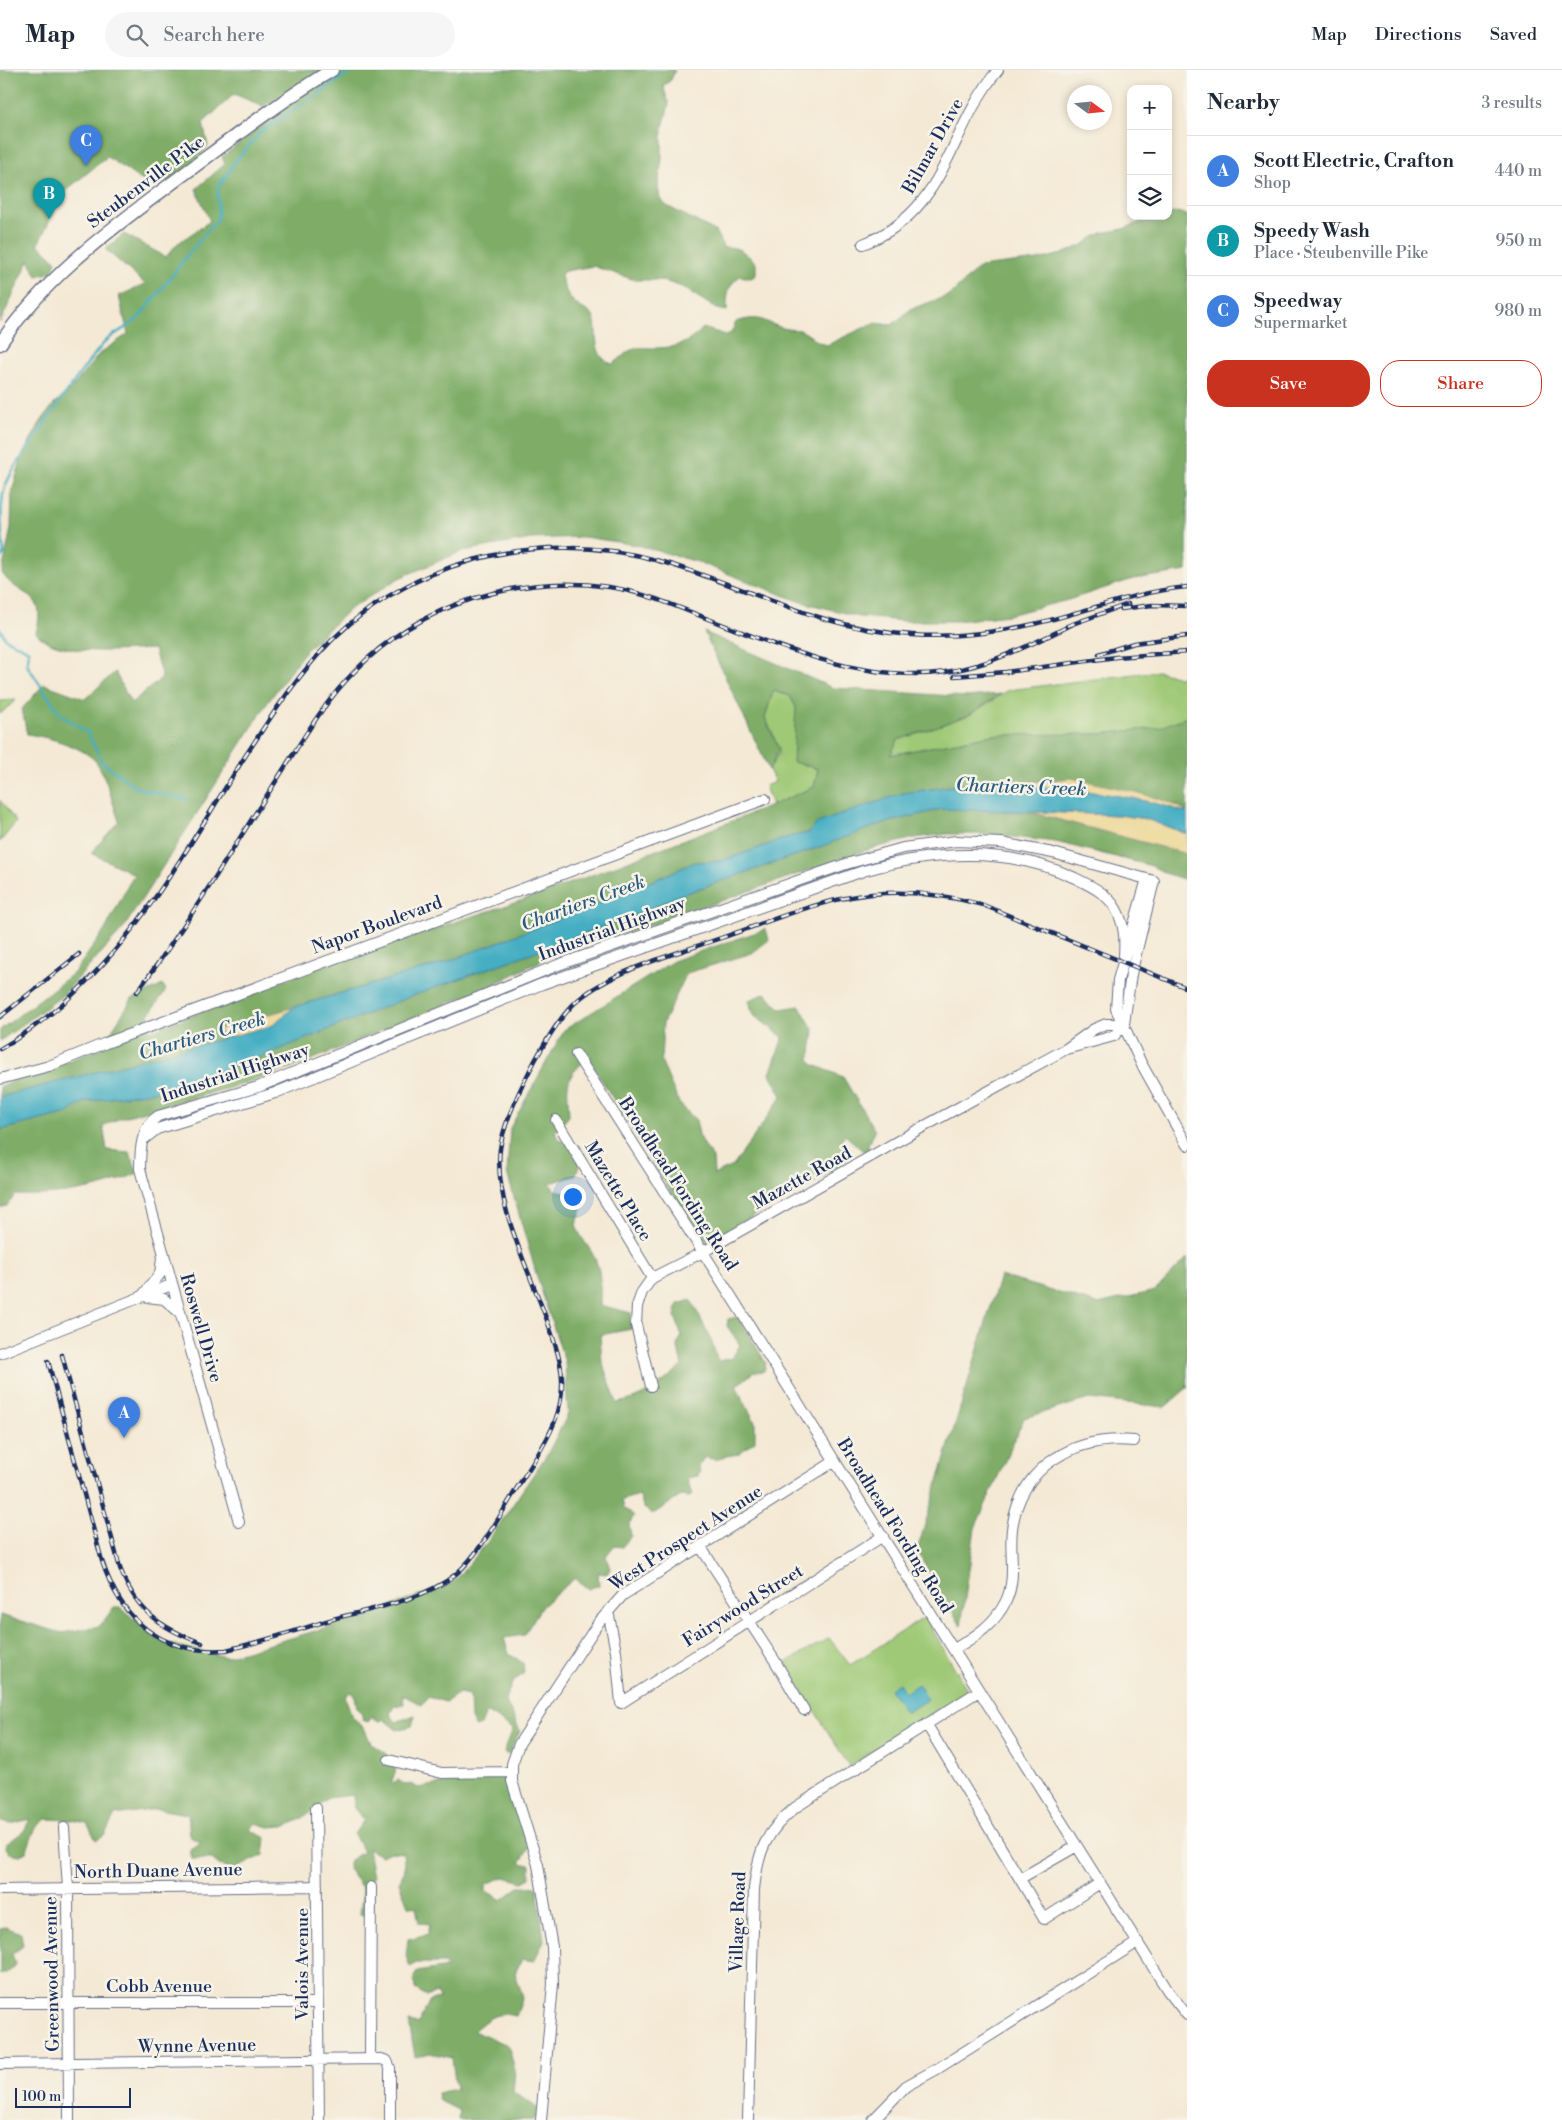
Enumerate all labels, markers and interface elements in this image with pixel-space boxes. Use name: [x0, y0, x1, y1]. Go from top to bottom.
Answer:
search box: [105, 12, 455, 57]
text: Map: [25, 20, 75, 50]
icon: search: [123, 21, 151, 49]
text: Search here: [163, 23, 265, 47]
text: Map: [1311, 23, 1347, 46]
text: Directions: [1375, 23, 1462, 46]
text: Saved: [1490, 23, 1537, 46]
north arrow: [1067, 85, 1112, 130]
map controls: [1127, 85, 1172, 220]
button: +: [1127, 85, 1172, 130]
text: Nearby: [1207, 90, 1280, 116]
text: 3 results: [1481, 93, 1542, 113]
street label: Bilmar Drive: [897, 94, 969, 199]
pin: C: [70, 125, 102, 166]
street label: Steubenville Pike: [83, 130, 209, 234]
button: −: [1127, 130, 1172, 175]
text: Scott Electric, Crafton: [1254, 149, 1454, 173]
text: A: [1217, 161, 1229, 181]
text: 440 m: [1495, 161, 1542, 181]
text: Shop: [1254, 173, 1291, 193]
button: layers: [1127, 175, 1172, 220]
pin: B: [33, 178, 65, 219]
text: Speedy Wash: [1254, 219, 1370, 243]
text: B: [1217, 231, 1229, 251]
text: 950 m: [1496, 231, 1542, 251]
text: Place · Steubenville Pike: [1254, 243, 1428, 263]
text: Speedway: [1254, 289, 1342, 313]
text: C: [1217, 301, 1229, 321]
text: 980 m: [1495, 301, 1542, 321]
text: Supermarket: [1254, 313, 1348, 333]
button: Save: [1207, 360, 1370, 407]
button: Share: [1380, 360, 1542, 407]
water label: Chartiers Creek: [955, 773, 1087, 801]
water label: Chartiers Creek: [518, 869, 649, 937]
street label: Napor Boulevard: [308, 890, 446, 959]
street label: Industrial Highway: [535, 892, 689, 966]
water label: Chartiers Creek: [136, 1006, 268, 1066]
street label: Industrial Highway: [158, 1038, 313, 1108]
street label: Broadhead Fording Road: [613, 1092, 743, 1276]
street label: Mazette Place: [579, 1137, 657, 1245]
street label: Mazette Road: [748, 1141, 856, 1215]
your location: [560, 1184, 586, 1210]
street label: Roswell Drive: [174, 1271, 228, 1385]
pin: A: [108, 1397, 140, 1438]
street label: Broadhead Fording Road: [831, 1433, 959, 1619]
street label: West Prospect Avenue: [604, 1480, 767, 1597]
street label: Fairywood Street: [678, 1559, 808, 1652]
street label: North Duane Avenue: [73, 1858, 243, 1884]
street label: Village Road: [725, 1870, 751, 1974]
street label: Greenwood Avenue: [39, 1896, 65, 2052]
street label: Valois Avenue: [291, 1908, 314, 2021]
street label: Cobb Avenue: [106, 1975, 212, 1998]
street label: Wynne Avenue: [137, 2033, 256, 2059]
scale bar: [15, 2085, 131, 2108]
text: 100 m: [22, 2088, 61, 2106]

